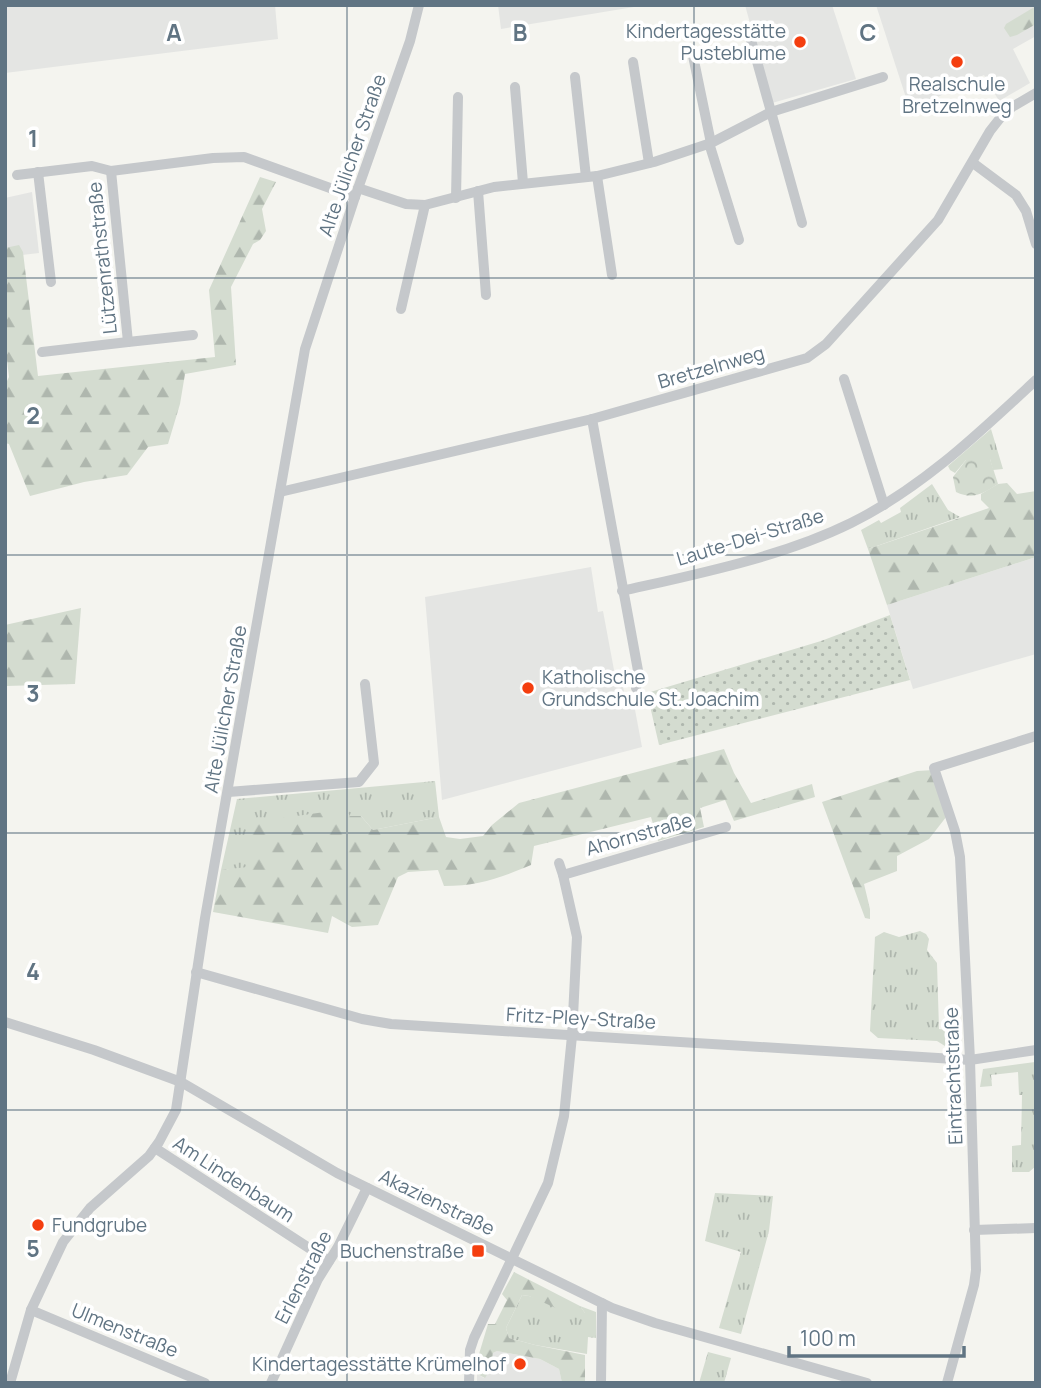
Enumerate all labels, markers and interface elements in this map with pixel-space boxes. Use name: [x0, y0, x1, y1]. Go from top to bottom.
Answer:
text: A: [166, 16, 182, 48]
text: B: [513, 16, 527, 48]
text: C: [860, 16, 877, 48]
place label: Kindertagesstätte Pusteblume: [626, 18, 786, 66]
marker: Kindertagesstätte Pusteblume: [792, 34, 808, 50]
marker: Realschule Bretzelnweg: [949, 54, 965, 70]
street label: Alte Jülicher Straße: [312, 70, 392, 240]
place label: Realschule Bretzelnweg: [902, 71, 1012, 119]
text: 1: [28, 122, 38, 154]
street label: Lützenrathstraße: [81, 181, 123, 335]
street label: Bretzelnweg: [655, 339, 767, 395]
text: 2: [26, 399, 40, 431]
street label: Laute-Dei-Straße: [673, 502, 827, 572]
street label: Alte Jülicher Straße: [197, 623, 253, 795]
place label: Katholische Grundschule St. Joachim: [542, 664, 759, 712]
text: 3: [26, 677, 40, 709]
marker: Katholische Grundschule St. Joachim: [520, 680, 536, 696]
street label: Ahornstraße: [583, 806, 695, 862]
text: 4: [26, 955, 40, 987]
street label: Fritz-Pley-Straße: [505, 1001, 657, 1035]
street label: Eintrachtstraße: [938, 1007, 968, 1145]
street label: Am Lindenbaum: [168, 1130, 300, 1228]
street label: Akazienstraße: [375, 1163, 499, 1241]
place label: Fundgrube: [52, 1212, 147, 1238]
marker: Fundgrube: [30, 1217, 46, 1233]
street label: Erlenstraße: [268, 1226, 338, 1328]
text: 5: [26, 1232, 40, 1264]
place label: Buchenstraße: [340, 1238, 464, 1264]
marker: Buchenstraße: [470, 1243, 486, 1259]
street label: Ulmenstraße: [68, 1297, 182, 1363]
scale bar: [789, 1314, 964, 1358]
text: 100 m: [800, 1324, 856, 1352]
place label: Kindertagesstätte Krümelhof: [252, 1351, 506, 1377]
marker: Kindertagesstätte Krümelhof: [512, 1356, 528, 1372]

